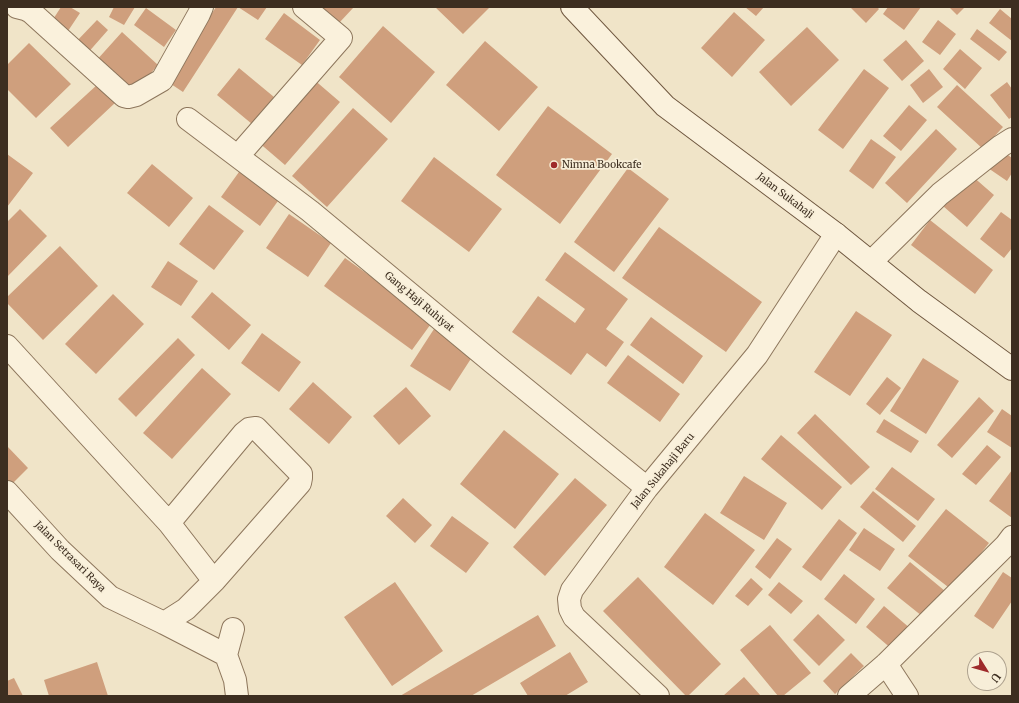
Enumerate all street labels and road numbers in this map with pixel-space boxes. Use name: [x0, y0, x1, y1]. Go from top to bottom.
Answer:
street label: Jalan Sukahaji: [754, 171, 816, 221]
street label: Gang Haji Ruhiyat: [382, 270, 456, 334]
street label: Jalan Sukahaji Baru: [629, 431, 697, 511]
street label: Jalan Setrasari Raya: [32, 519, 108, 595]

